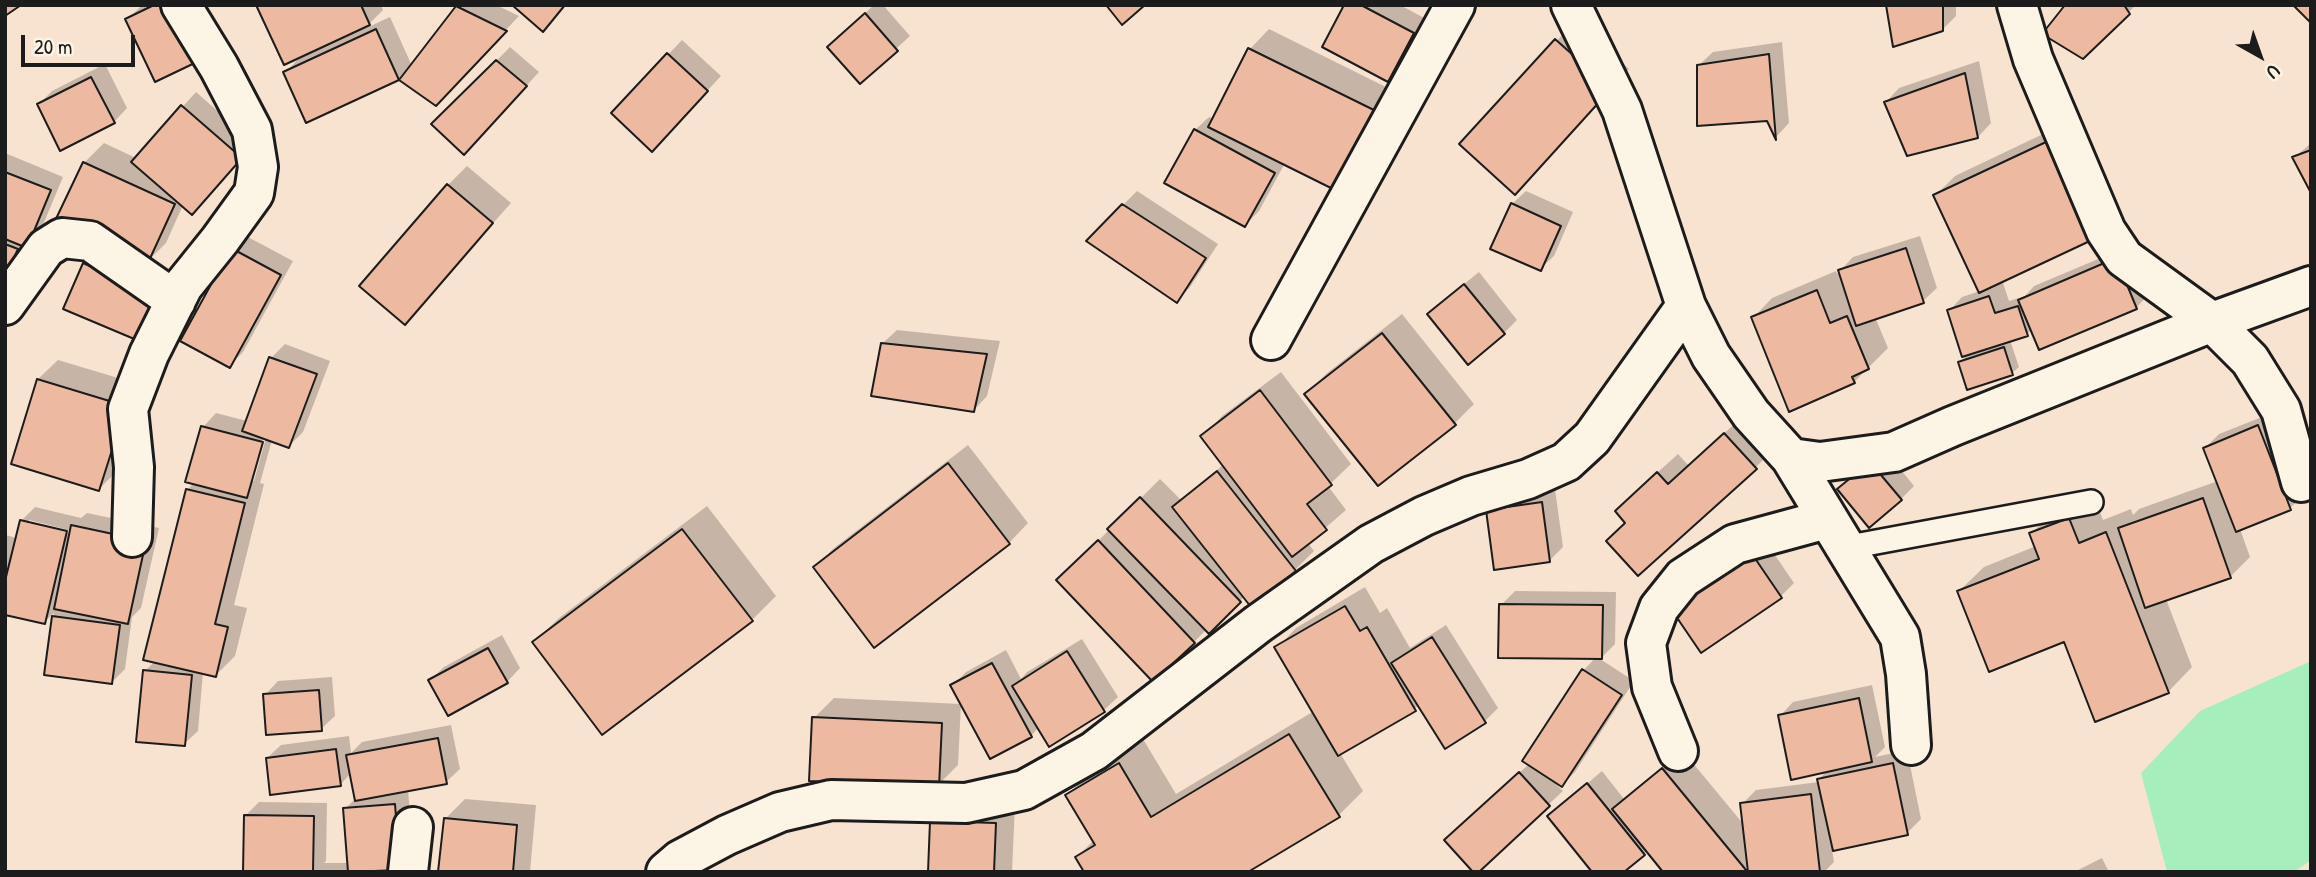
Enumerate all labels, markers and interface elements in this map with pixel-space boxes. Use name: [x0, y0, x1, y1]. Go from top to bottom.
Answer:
scale bar: [24, 21, 138, 65]
north arrow: [2225, 21, 2295, 91]
text: 20 m: [34, 32, 72, 61]
text: U: [2261, 59, 2286, 85]

